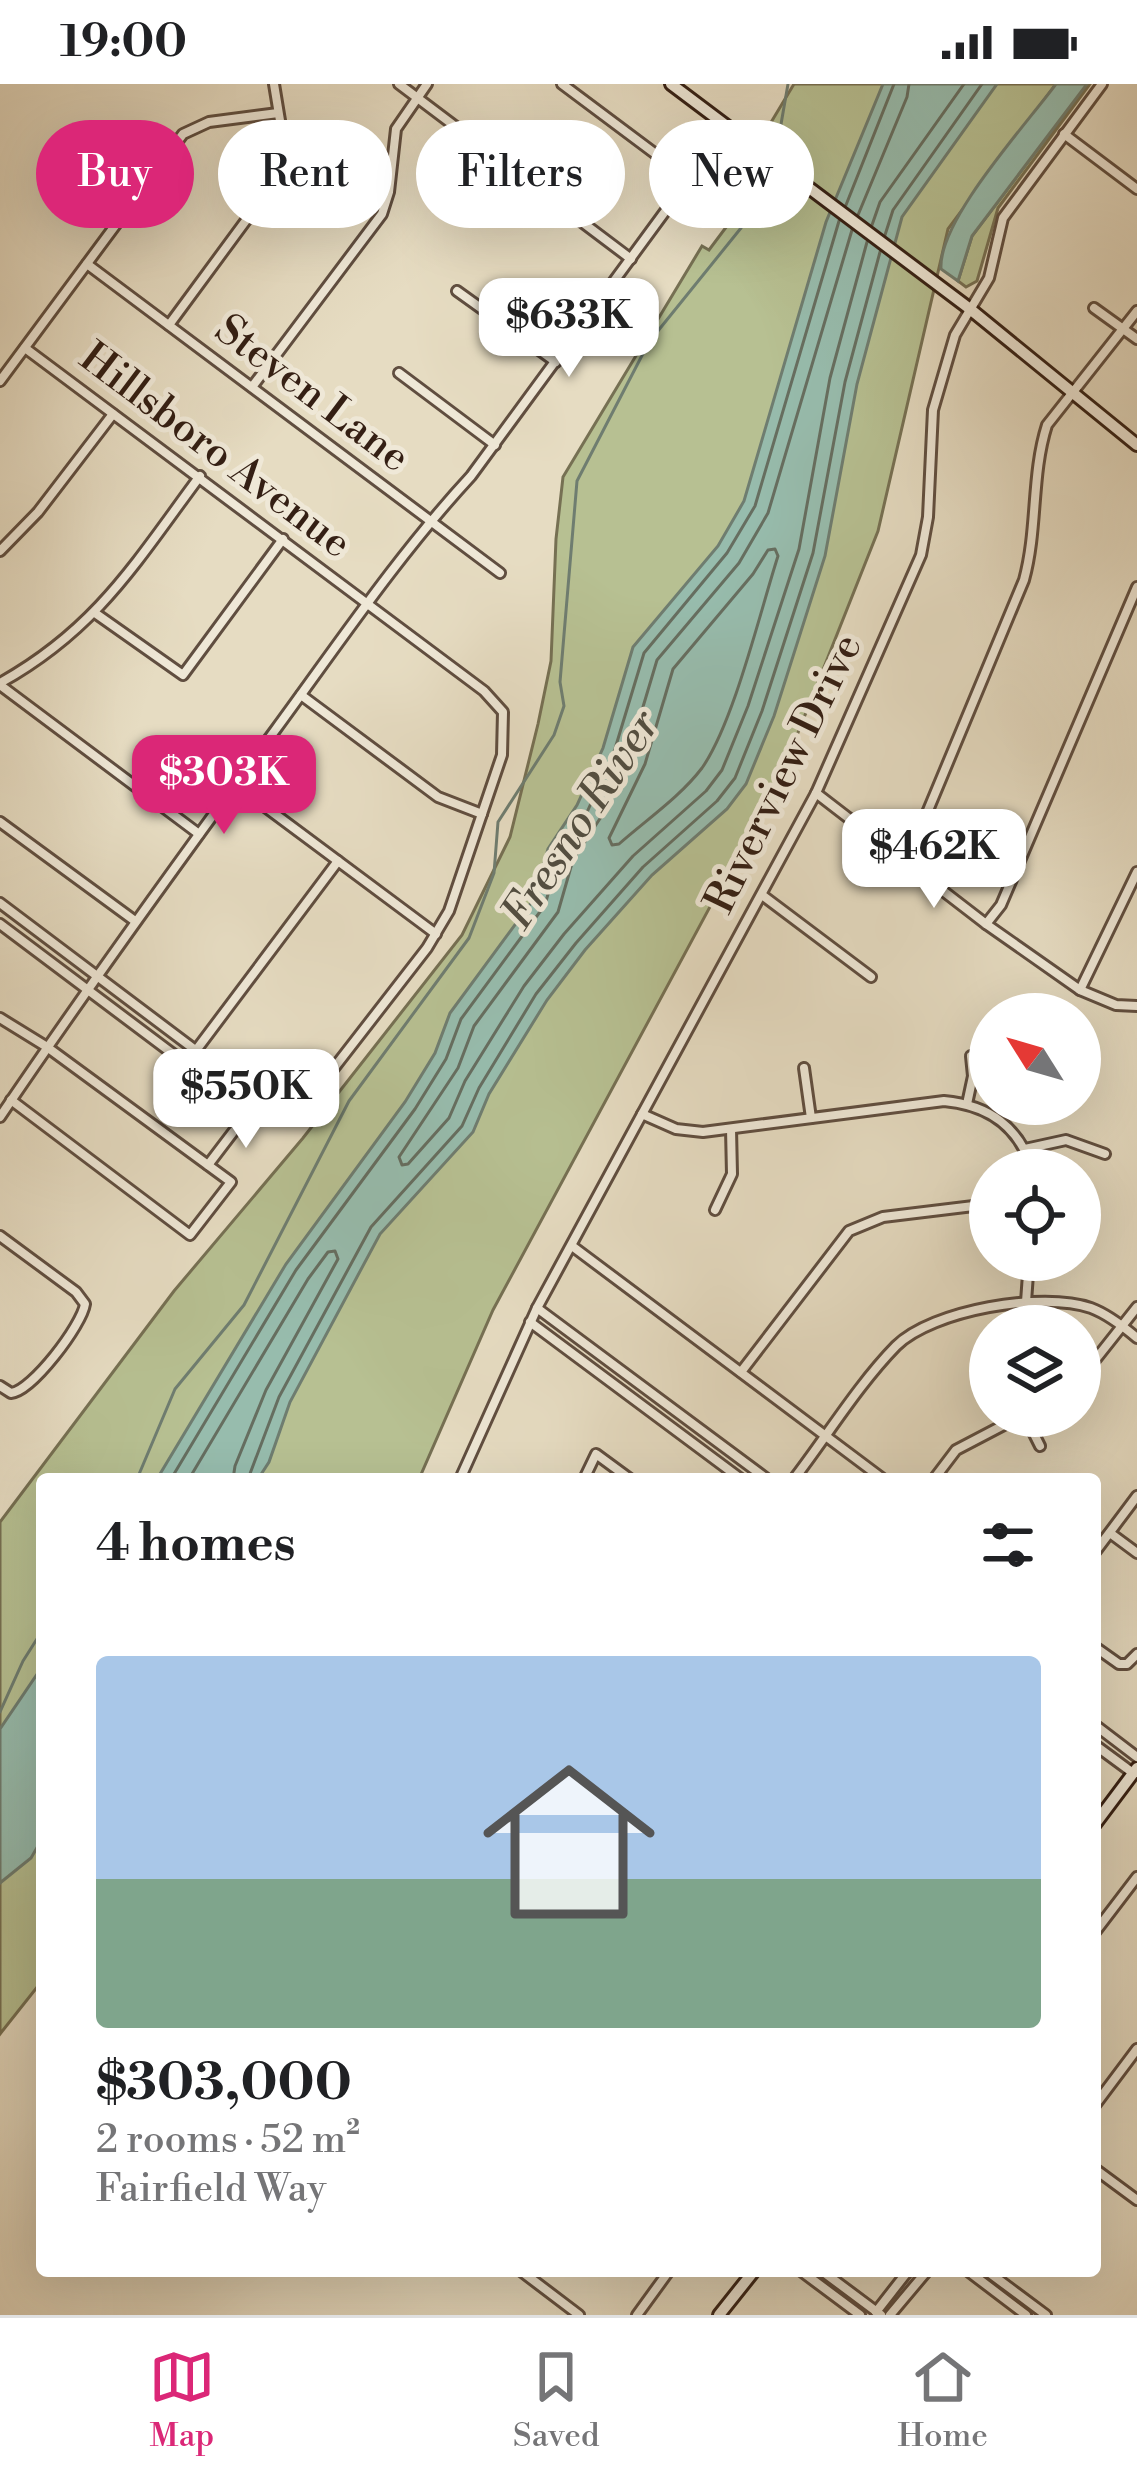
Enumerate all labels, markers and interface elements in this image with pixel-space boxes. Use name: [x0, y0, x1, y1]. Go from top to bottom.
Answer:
text: 19:00: [60, 14, 187, 71]
chip: Buy: [36, 120, 194, 228]
chip: Rent: [218, 120, 392, 228]
chip: Filters: [416, 120, 625, 228]
chip: New: [649, 120, 814, 228]
pin: $633K: [485, 278, 653, 380]
text: $633K: [506, 292, 632, 341]
street label: Steven Lane: [204, 304, 420, 484]
street label: Hillsboro Avenue: [69, 332, 361, 570]
street label: Riverview Drive: [693, 626, 875, 922]
water label: Fresno River: [489, 699, 673, 940]
pin: $303K: [140, 735, 308, 837]
text: $303K: [159, 749, 289, 798]
pin: $462K: [850, 809, 1018, 911]
text: $462K: [869, 823, 999, 872]
north arrow: [969, 993, 1101, 1125]
map controls: [969, 993, 1101, 1437]
pin: $550K: [162, 1049, 330, 1151]
text: $550K: [180, 1063, 312, 1112]
button: locate: [969, 1149, 1101, 1281]
button: layers: [969, 1305, 1101, 1437]
icon: filters: [975, 1512, 1041, 1578]
text: 4 homes: [96, 1513, 296, 1577]
icon: home: [461, 1734, 677, 1950]
text: $303,000: [96, 2052, 352, 2116]
text: 2 rooms · 52 m²: [96, 2116, 360, 2165]
text: Fairfield Way: [96, 2165, 326, 2214]
tab: Map: [149, 2344, 215, 2457]
tab: Saved: [513, 2344, 600, 2457]
tab: Home: [897, 2344, 988, 2457]

